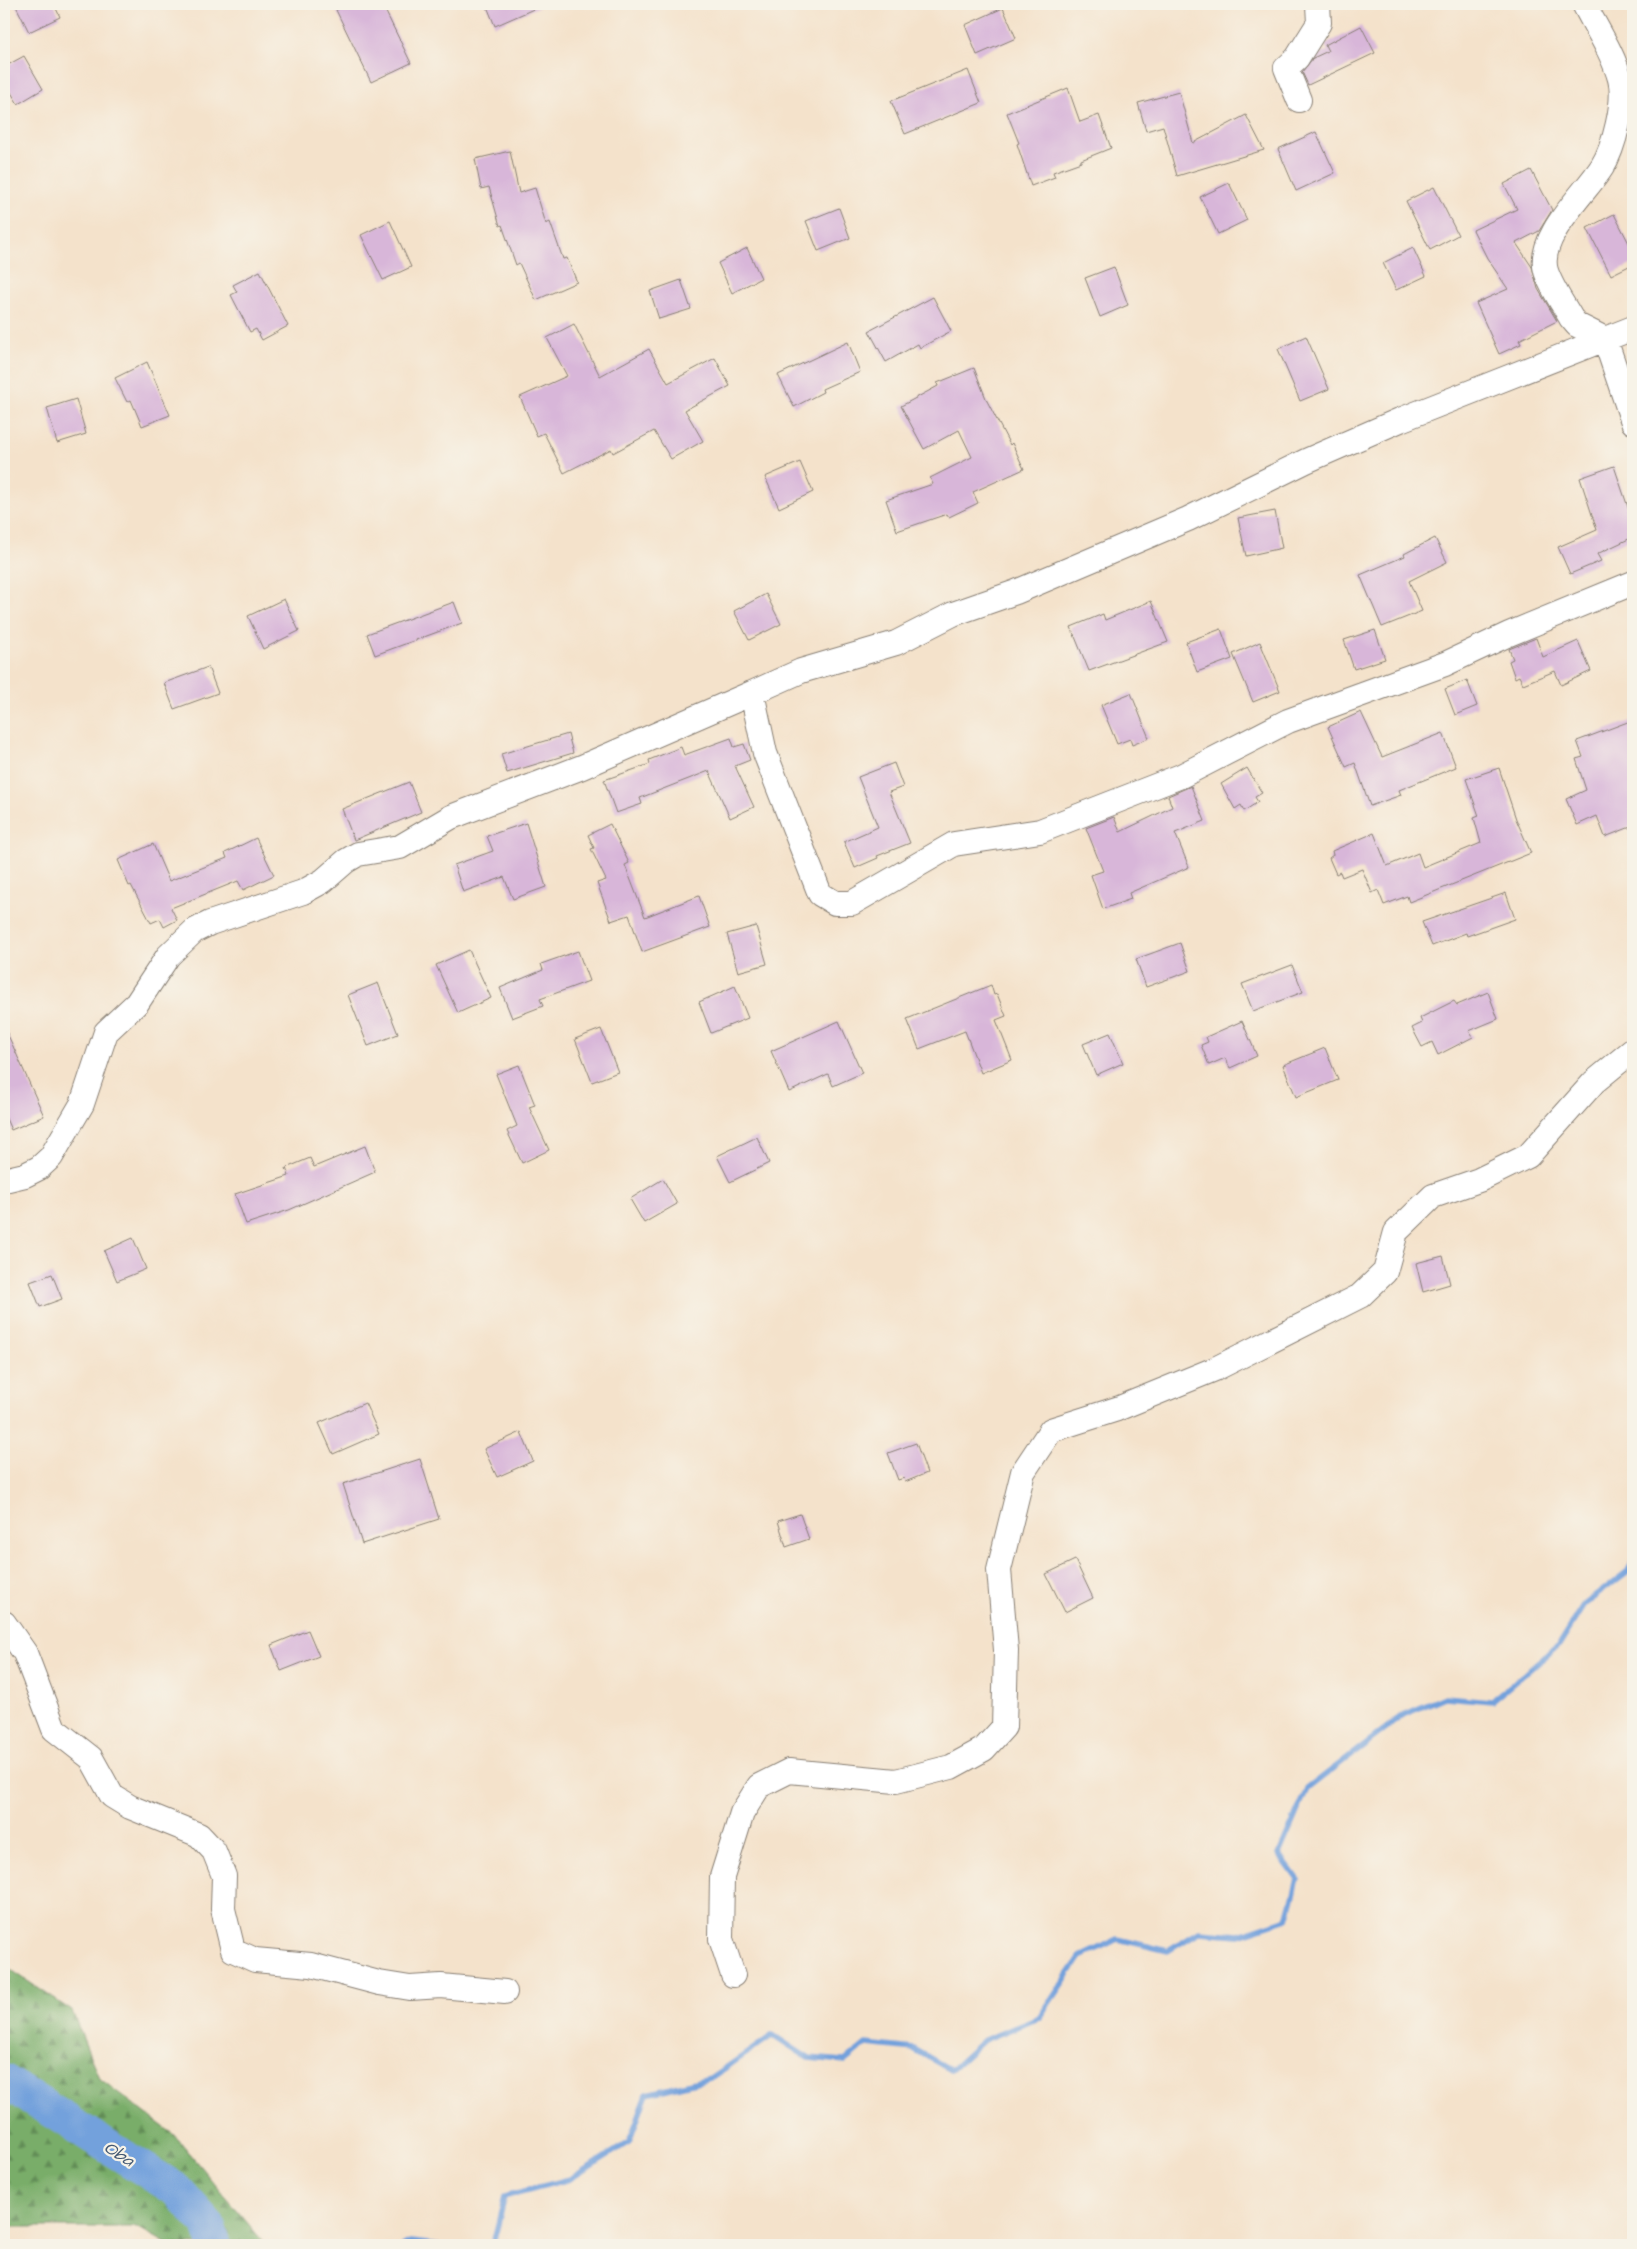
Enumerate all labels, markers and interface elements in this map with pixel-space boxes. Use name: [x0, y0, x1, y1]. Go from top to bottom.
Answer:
water label: Oba: [99, 2135, 140, 2173]

